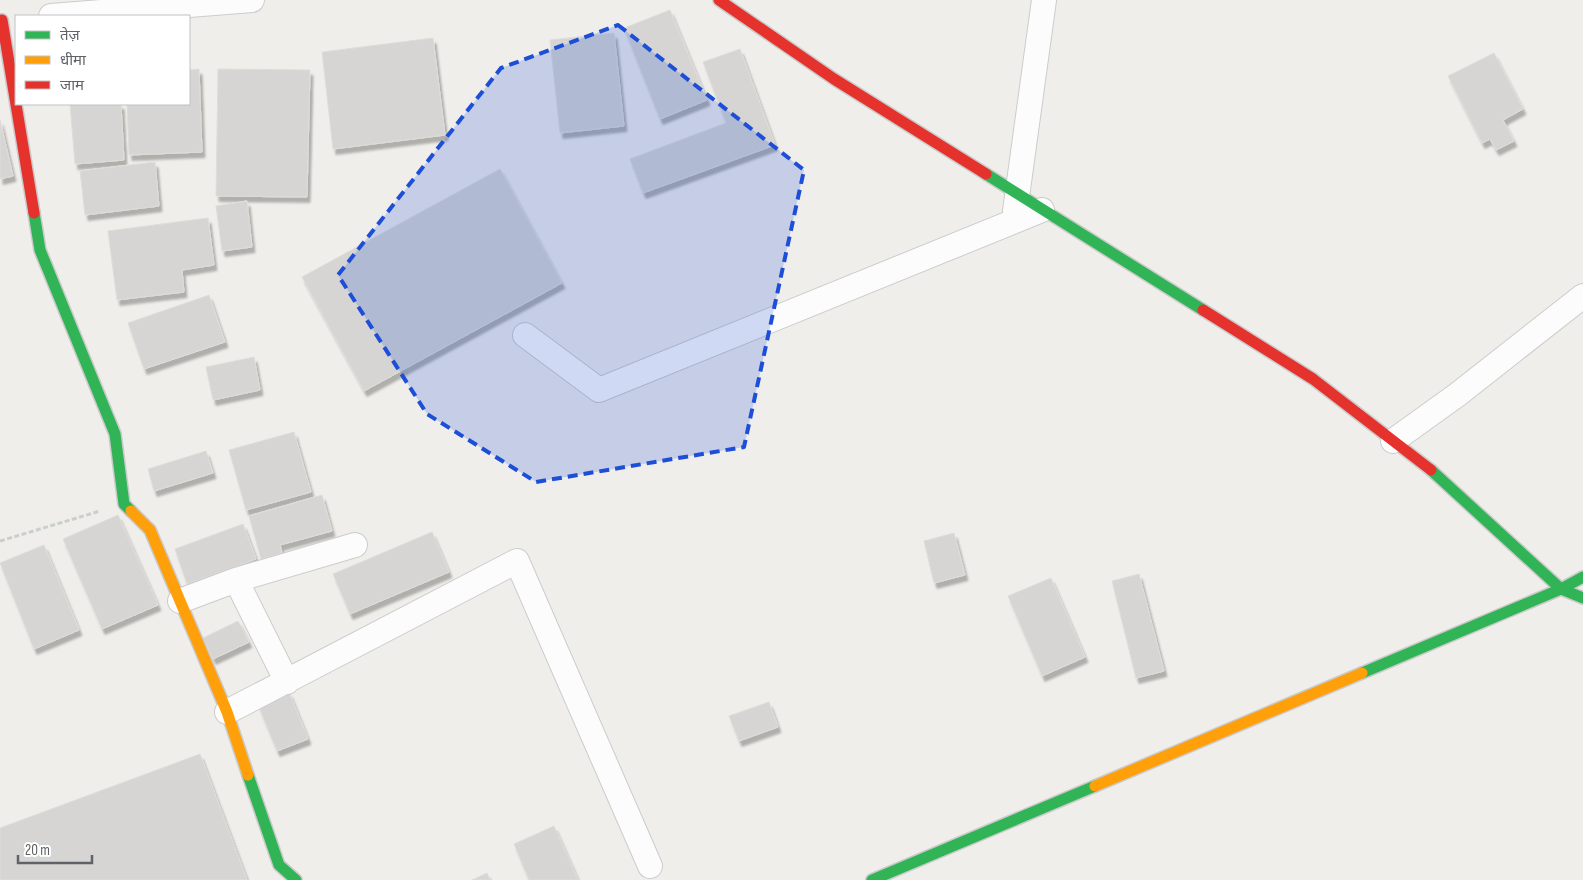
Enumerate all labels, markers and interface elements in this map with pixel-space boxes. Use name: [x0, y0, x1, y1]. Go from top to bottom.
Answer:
legend: [15, 15, 190, 105]
text: तेज़: [60, 26, 81, 45]
text: धीमा: [60, 51, 87, 70]
text: जाम: [60, 76, 85, 95]
scale bar: [18, 832, 91, 864]
text: 20 m: [25, 841, 50, 860]

